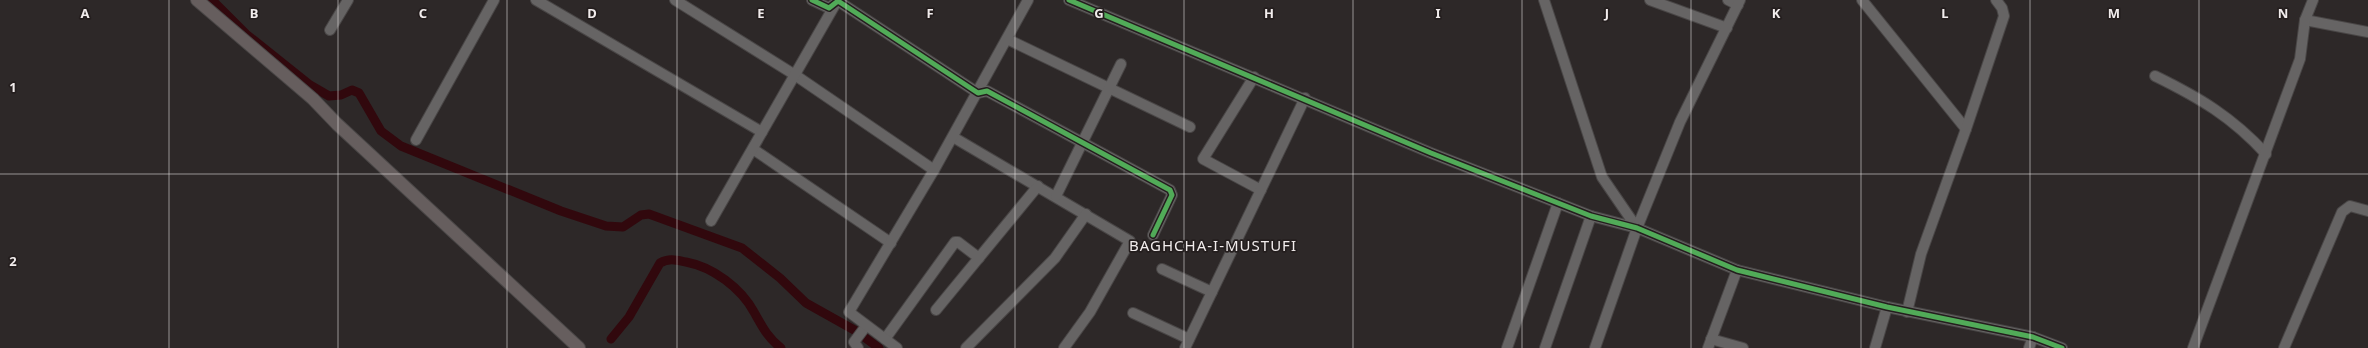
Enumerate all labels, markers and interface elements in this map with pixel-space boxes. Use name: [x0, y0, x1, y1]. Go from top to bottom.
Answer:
text: A: [81, 4, 90, 22]
text: B: [250, 4, 258, 22]
text: C: [419, 4, 427, 22]
text: D: [587, 4, 597, 22]
text: E: [757, 4, 765, 22]
text: F: [926, 4, 934, 22]
text: G: [1094, 4, 1104, 22]
text: H: [1264, 4, 1274, 22]
text: I: [1435, 4, 1441, 22]
text: J: [1604, 4, 1609, 22]
text: K: [1772, 4, 1781, 22]
text: L: [1941, 4, 1949, 22]
text: M: [2108, 4, 2120, 22]
text: N: [2278, 4, 2288, 22]
text: 1: [9, 78, 17, 96]
district label: BAGHCHA-I-MUSTUFI: [1129, 235, 1297, 255]
text: 2: [9, 252, 17, 270]

